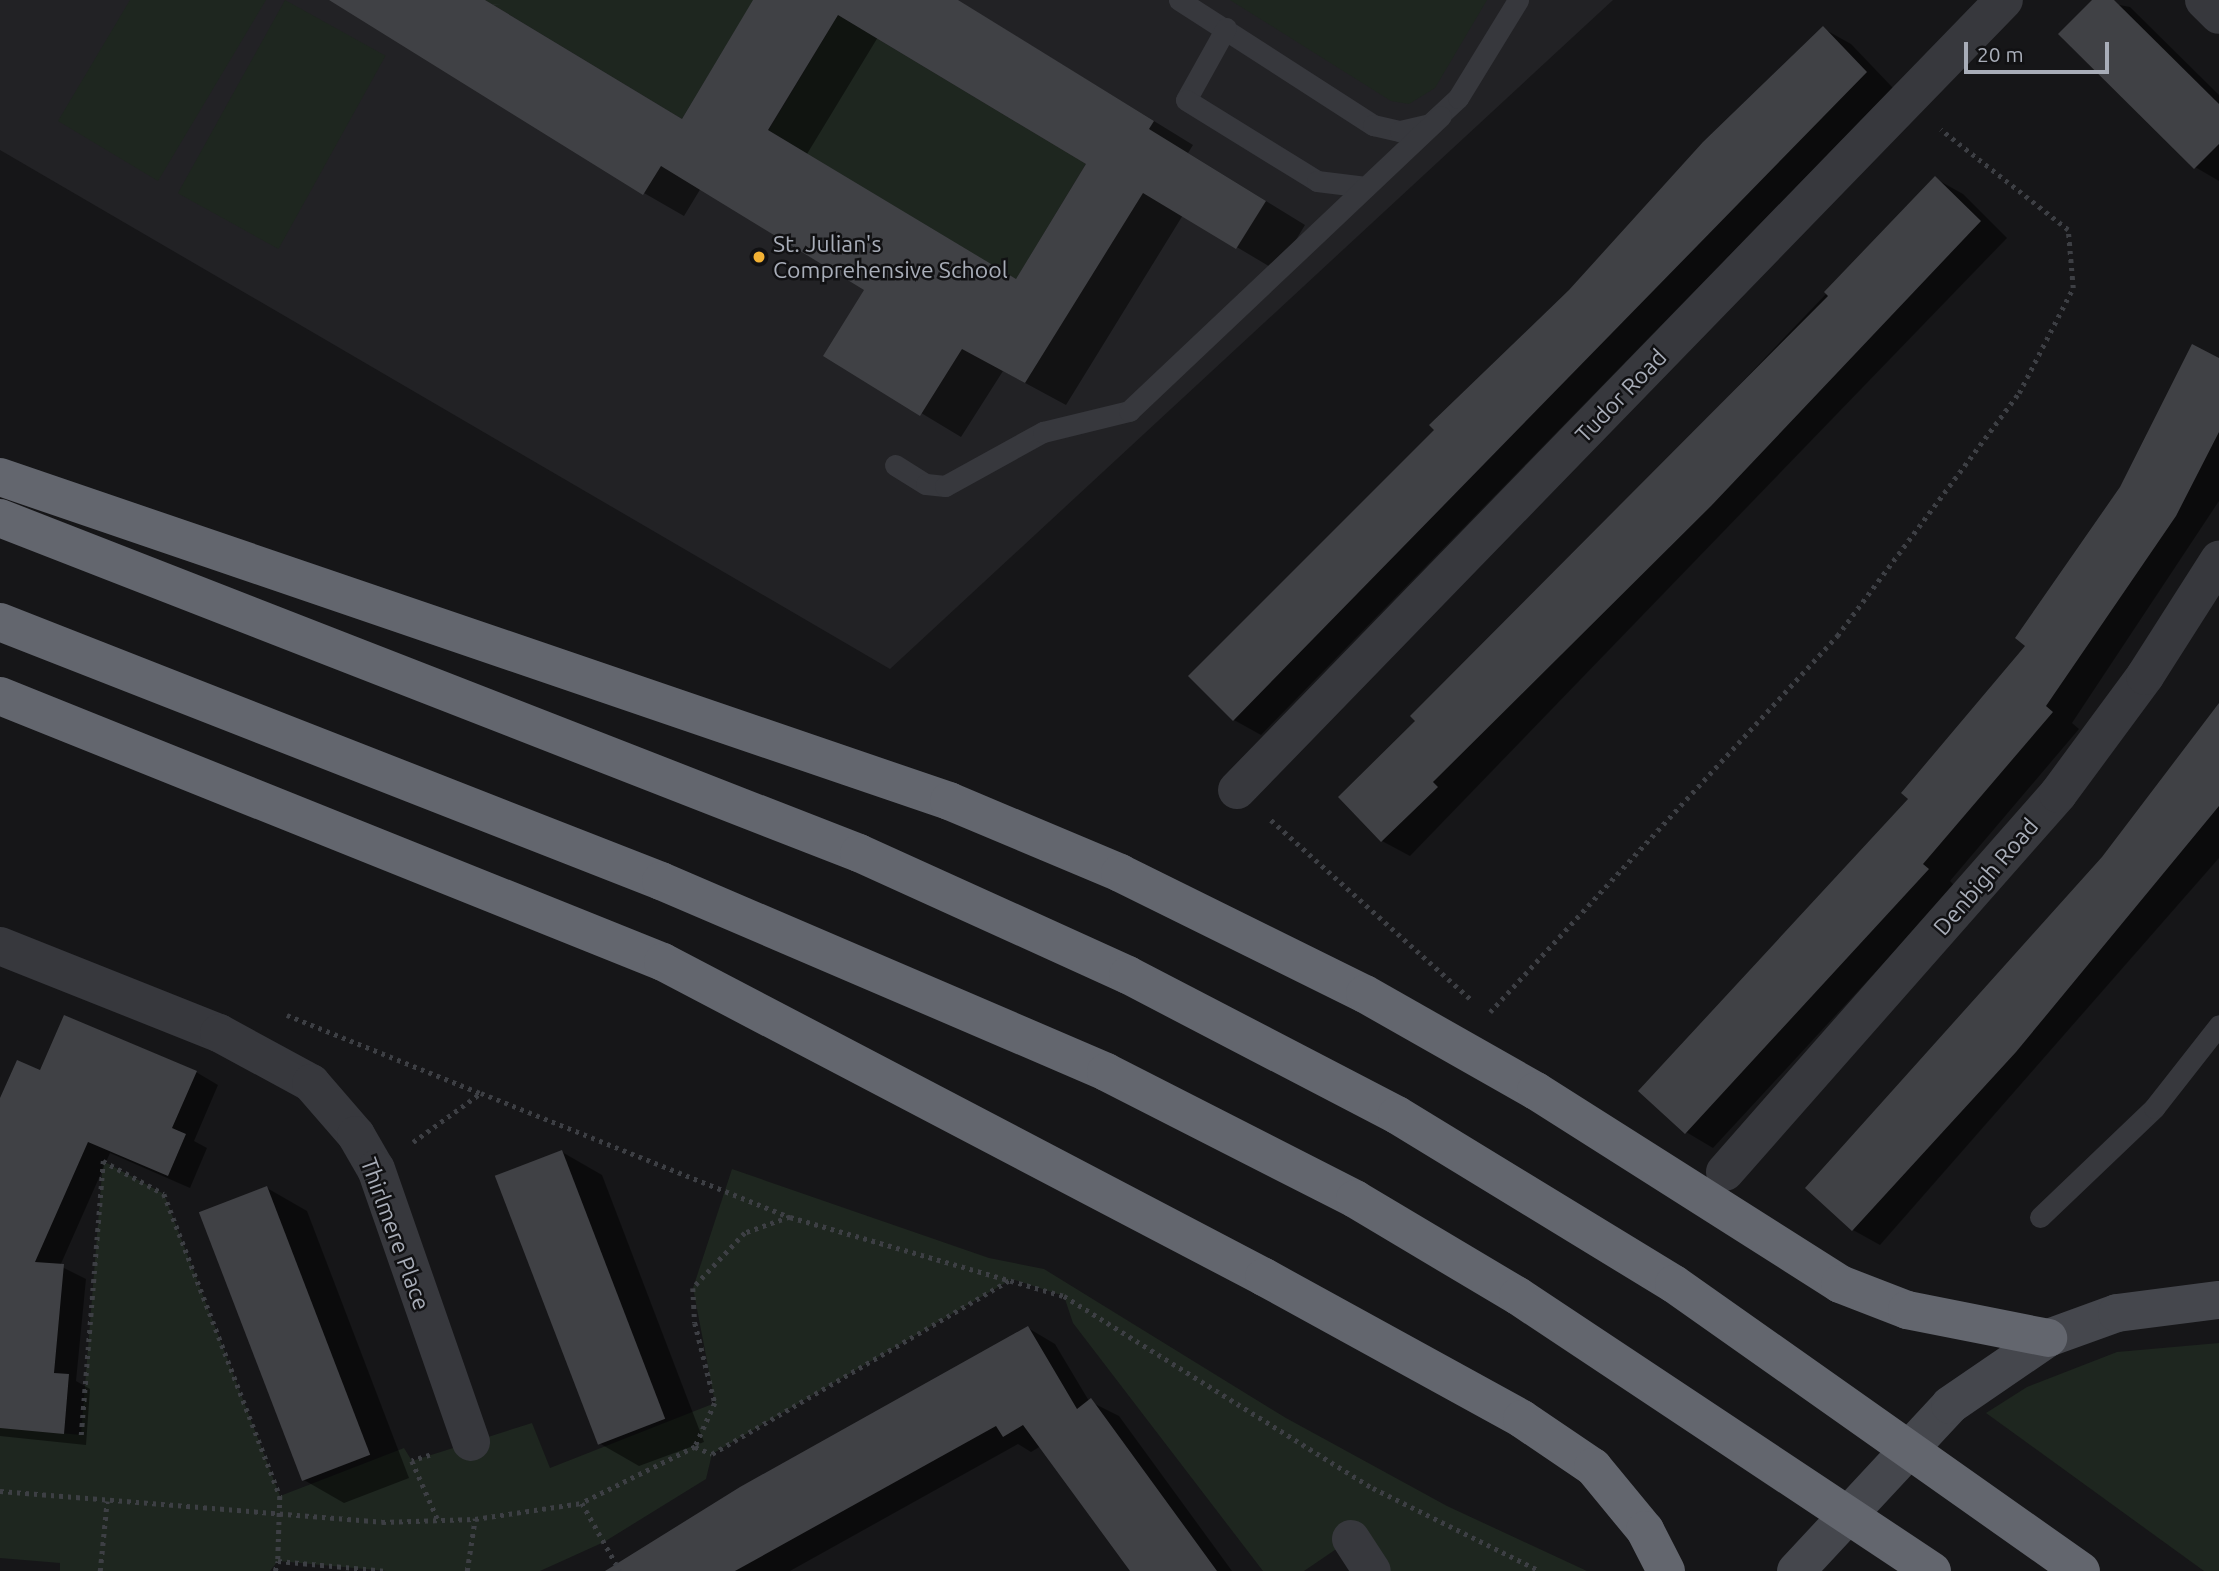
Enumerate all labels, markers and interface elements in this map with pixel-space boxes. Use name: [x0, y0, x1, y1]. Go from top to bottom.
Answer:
scale bar: [1967, 28, 2112, 72]
text: 20 m: [1977, 42, 2024, 66]
place label: St. Julian's Comprehensive School: [773, 230, 1008, 284]
marker: St. Julian's Comprehensive School: [751, 249, 767, 265]
street label: Tudor Road: [1570, 344, 1672, 448]
street label: Denbigh Road: [1928, 813, 2044, 941]
street label: Thirlmere Place: [355, 1154, 435, 1314]

